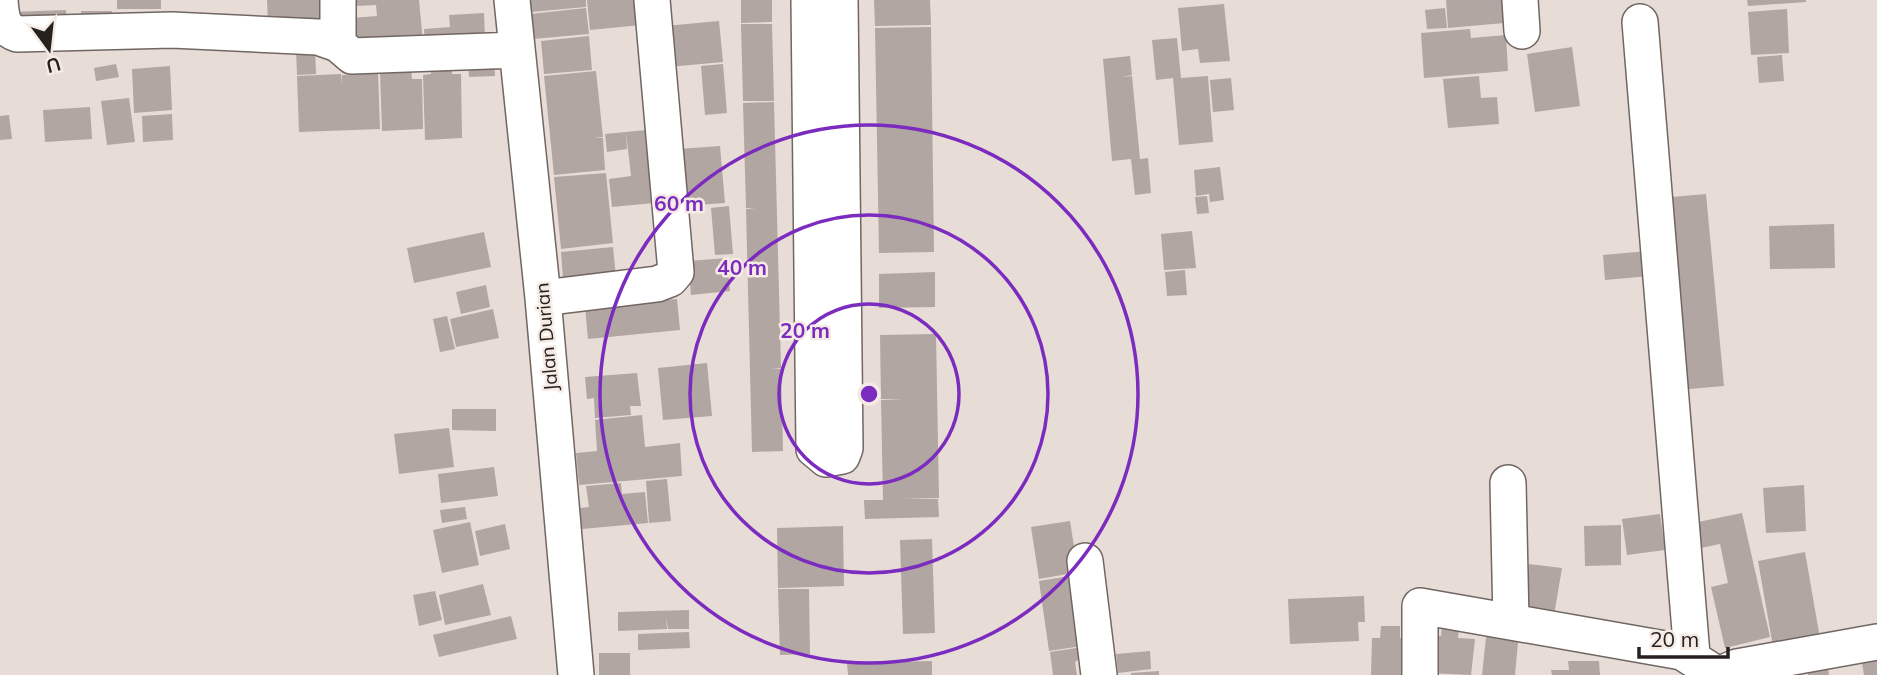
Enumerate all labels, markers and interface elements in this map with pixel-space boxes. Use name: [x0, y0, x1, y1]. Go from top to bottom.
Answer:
north arrow: [14, 14, 84, 84]
text: U: [44, 52, 63, 79]
text: 60 m: [654, 190, 704, 216]
text: 40 m: [717, 254, 767, 280]
street label: Jalan Durian: [529, 282, 563, 392]
text: 20 m: [780, 317, 830, 343]
centre of rings: [857, 382, 881, 406]
scale bar: [1639, 616, 1728, 660]
text: 20 m: [1650, 626, 1699, 652]

